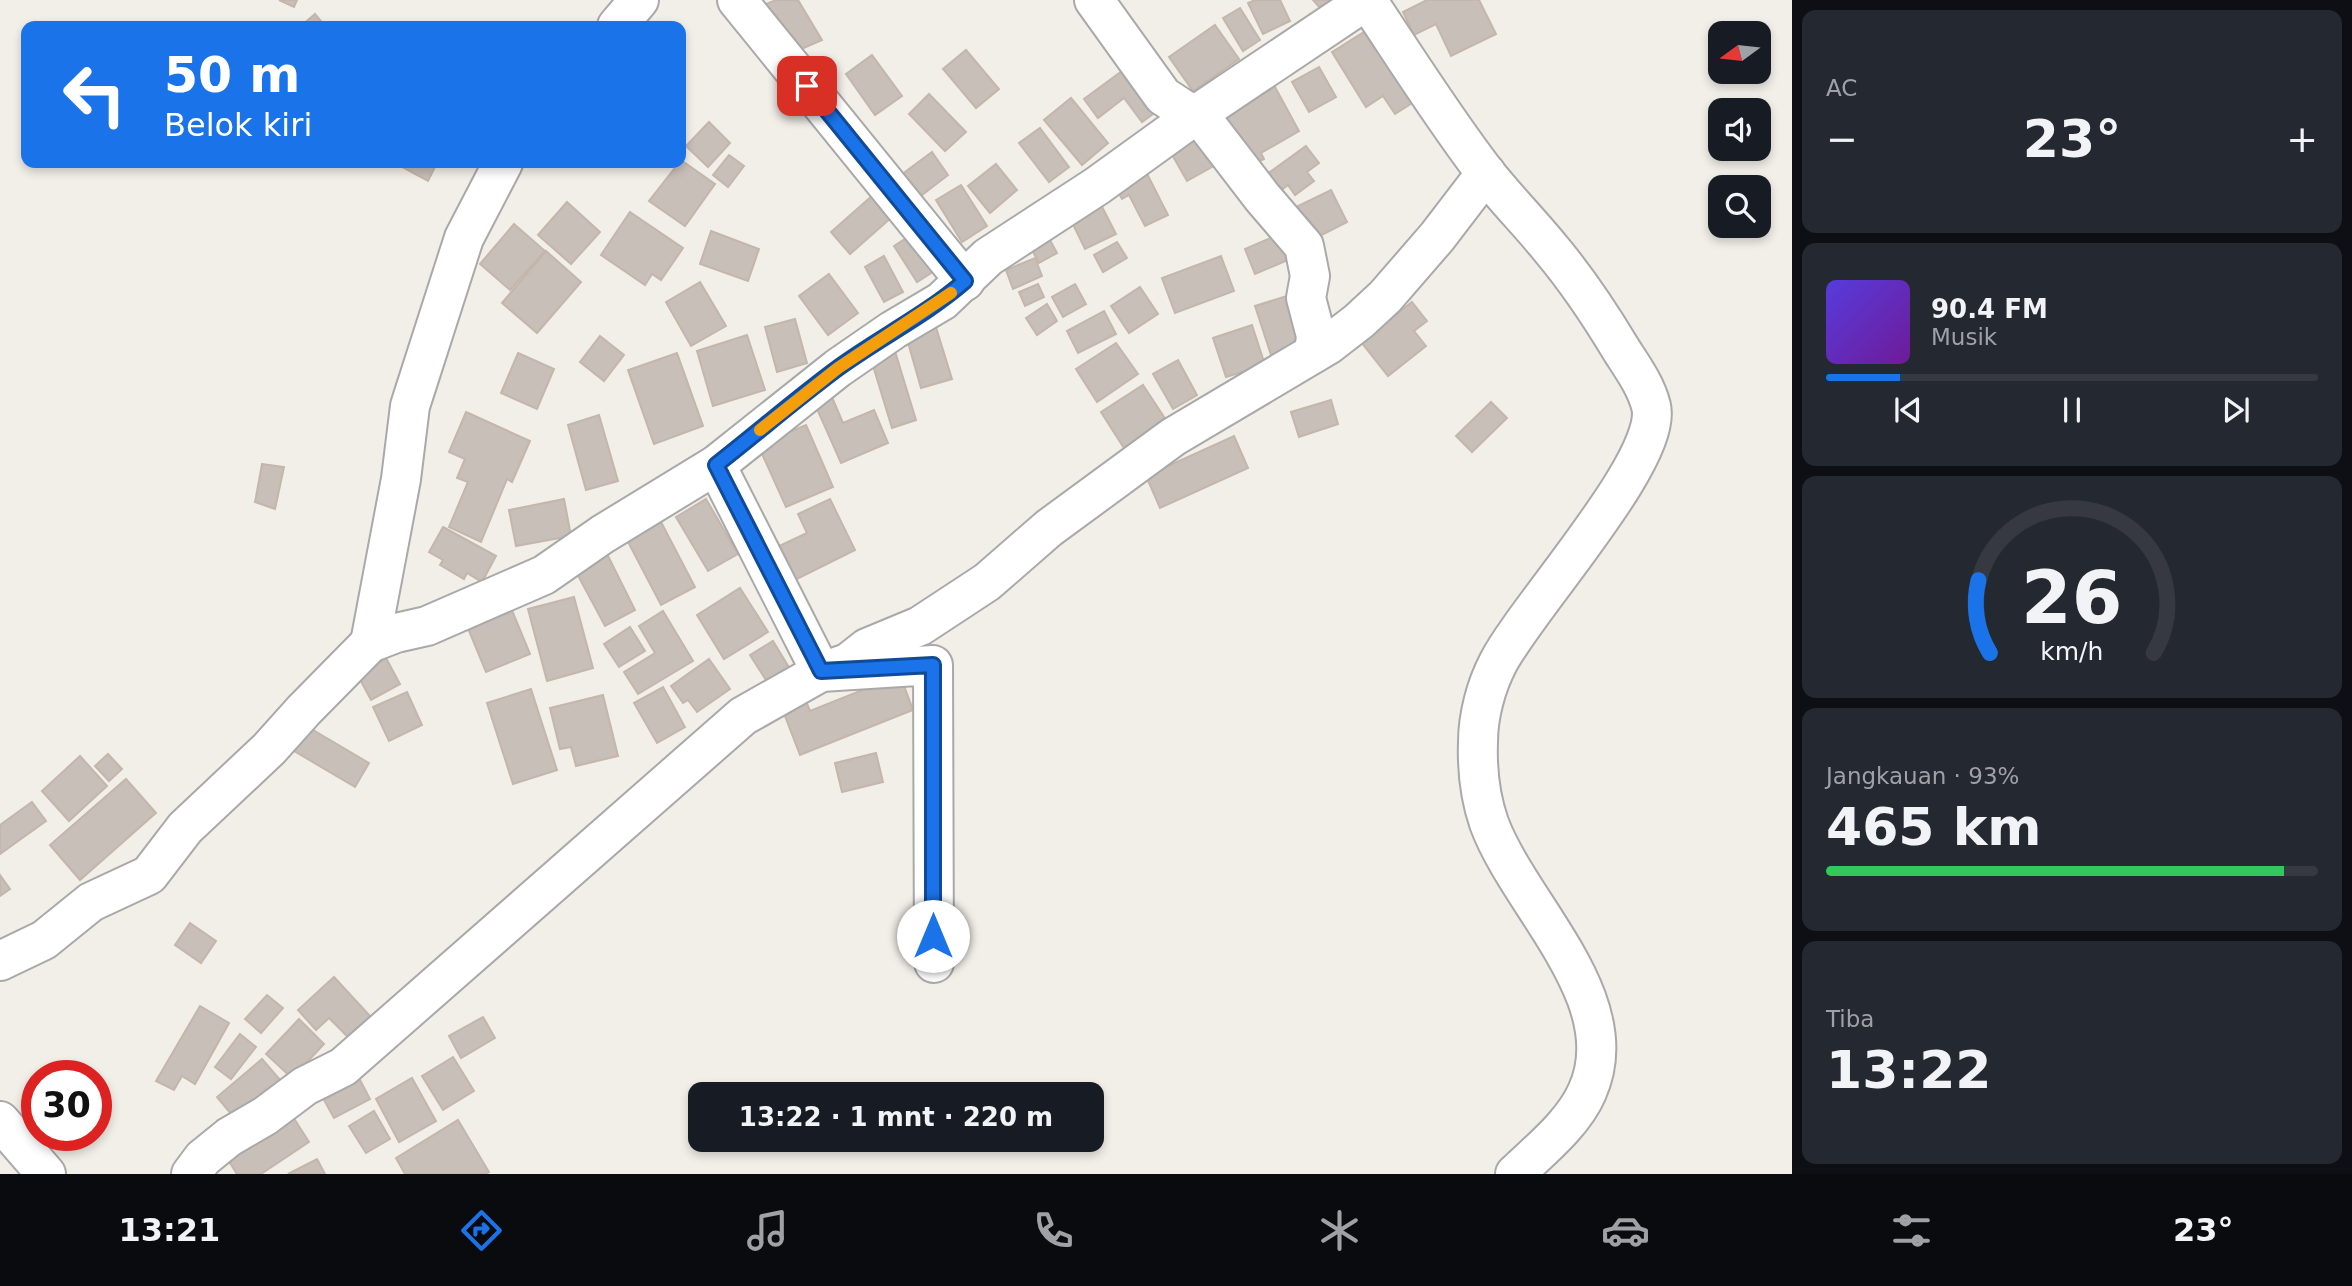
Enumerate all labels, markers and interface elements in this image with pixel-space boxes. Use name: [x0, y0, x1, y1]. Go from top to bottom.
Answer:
north arrow: [1708, 21, 1771, 84]
map controls: [1708, 21, 1771, 238]
text: 50 m: [164, 47, 300, 104]
icon: left: [49, 49, 140, 140]
pin: [777, 56, 837, 116]
icon: arrive: [788, 67, 826, 105]
text: AC: [1826, 75, 1857, 101]
button: sound: [1708, 98, 1771, 161]
text: Belok kiri: [164, 106, 312, 144]
text: 23°: [2023, 109, 2121, 169]
text: −: [1826, 117, 1858, 161]
text: +: [2286, 117, 2318, 161]
button: search: [1708, 175, 1771, 238]
text: 90.4 FM: [1931, 294, 2048, 324]
text: Musik: [1931, 324, 1997, 350]
icon: previous: [1889, 391, 1927, 429]
icon: pause: [2053, 391, 2091, 429]
icon: next: [2217, 391, 2255, 429]
text: 26: [2021, 555, 2123, 640]
text: km/h: [2040, 637, 2104, 666]
text: Jangkauan · 93%: [1826, 763, 2019, 789]
text: 465 km: [1826, 797, 2041, 857]
position arrow: [896, 899, 970, 973]
text: Tiba: [1826, 1006, 1874, 1032]
text: 13:22: [1826, 1040, 1992, 1100]
speed limit sign: 30: [21, 1060, 112, 1151]
text: 13:22 · 1 mnt · 220 m: [739, 1102, 1053, 1132]
icon: directions: [457, 1206, 506, 1255]
icon: music: [743, 1206, 792, 1255]
icon: phone: [1029, 1206, 1078, 1255]
icon: climate: [1315, 1206, 1364, 1255]
icon: car: [1601, 1206, 1650, 1255]
icon: filters: [1887, 1206, 1936, 1255]
text: 13:21: [118, 1211, 220, 1249]
text: 23°: [2173, 1211, 2233, 1249]

